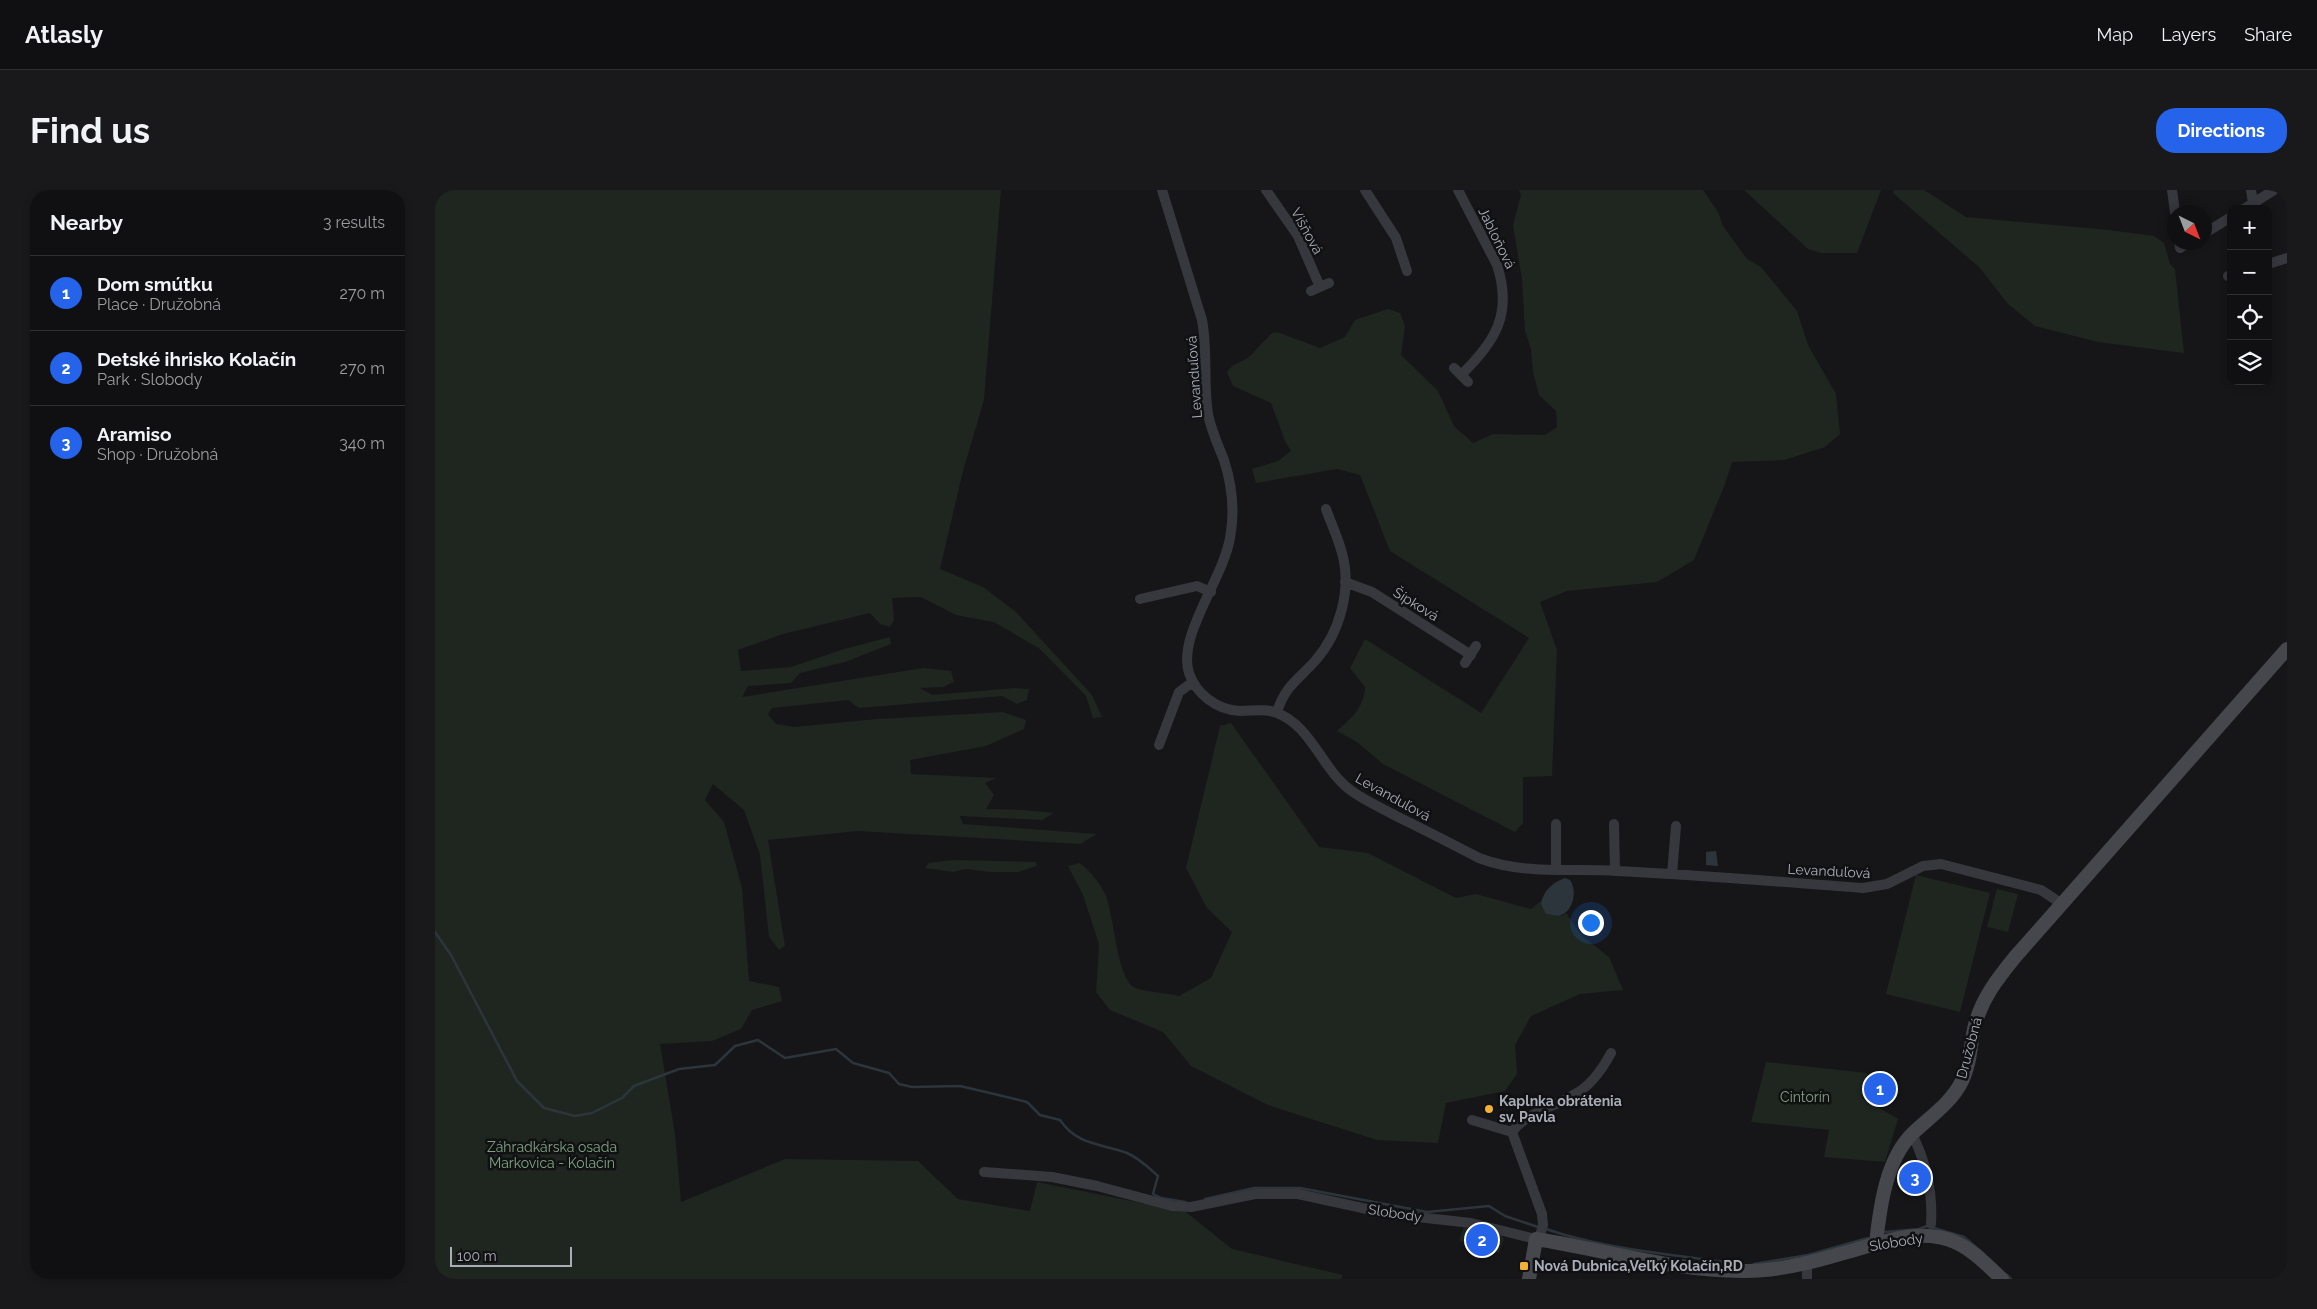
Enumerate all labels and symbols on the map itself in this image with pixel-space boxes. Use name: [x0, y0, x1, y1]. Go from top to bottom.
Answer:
street label: Višňová: [1288, 205, 1326, 257]
street label: Jabloňová: [1475, 205, 1519, 271]
north arrow: [2167, 205, 2212, 250]
street label: Levanduľová: [1183, 335, 1205, 419]
street label: Šípková: [1390, 582, 1443, 624]
street label: Levanduľová: [1353, 770, 1433, 824]
street label: Levanduľová: [1787, 861, 1871, 881]
your location: [1578, 910, 1604, 936]
street label: Družobná: [1953, 1016, 1985, 1080]
pin: 1: [1864, 1070, 1896, 1108]
park label: Cintorín: [1780, 1089, 1830, 1105]
place label: Kaplnka obrátenia sv. Pavla: [1499, 1093, 1622, 1125]
marker: Kaplnka obrátenia sv. Pavla: [1483, 1103, 1495, 1115]
park label: Záhradkárska osada Markovica - Kolačín: [487, 1139, 617, 1171]
pin: 3: [1899, 1159, 1931, 1197]
street label: Slobody: [1367, 1201, 1423, 1225]
pin: 2: [1466, 1221, 1498, 1259]
street label: Slobody: [1868, 1230, 1924, 1254]
scale bar: [450, 1244, 573, 1267]
place label: Nová Dubnica,Veľký Kolačín,RD: [1534, 1258, 1743, 1274]
marker: Nová Dubnica,Veľký Kolačín,RD: [1518, 1260, 1530, 1272]

